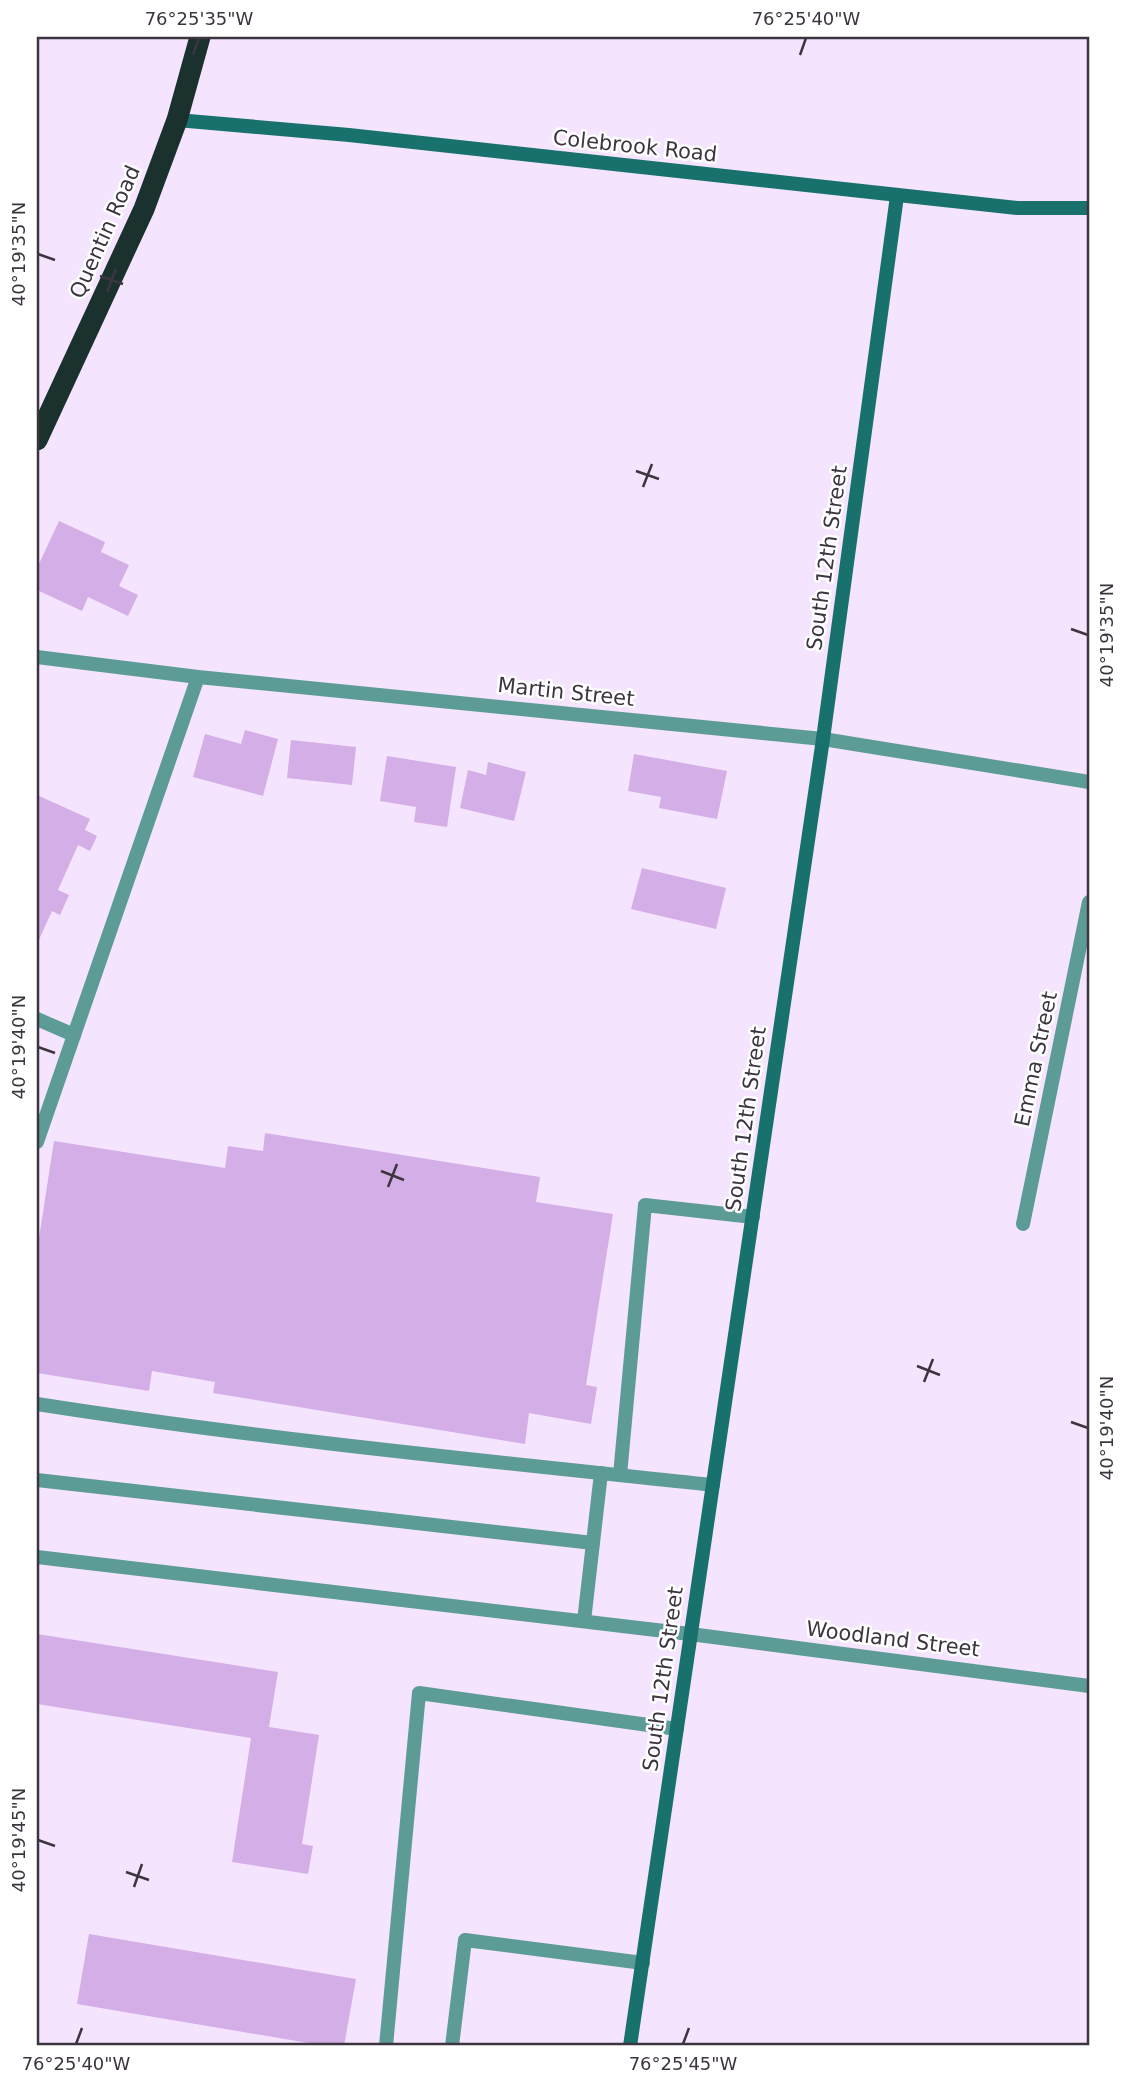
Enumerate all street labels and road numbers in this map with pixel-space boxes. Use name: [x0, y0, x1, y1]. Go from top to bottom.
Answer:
street label: Colebrook Road: [552, 125, 718, 167]
street label: Quentin Road: [65, 162, 145, 302]
street label: South 12th Street: [802, 464, 852, 652]
street label: Martin Street: [496, 673, 636, 711]
street label: Emma Street: [1010, 989, 1062, 1129]
street label: South 12th Street: [721, 1025, 771, 1213]
street label: South 12th Street: [638, 1585, 688, 1773]
street label: Woodland Street: [805, 1616, 981, 1662]

